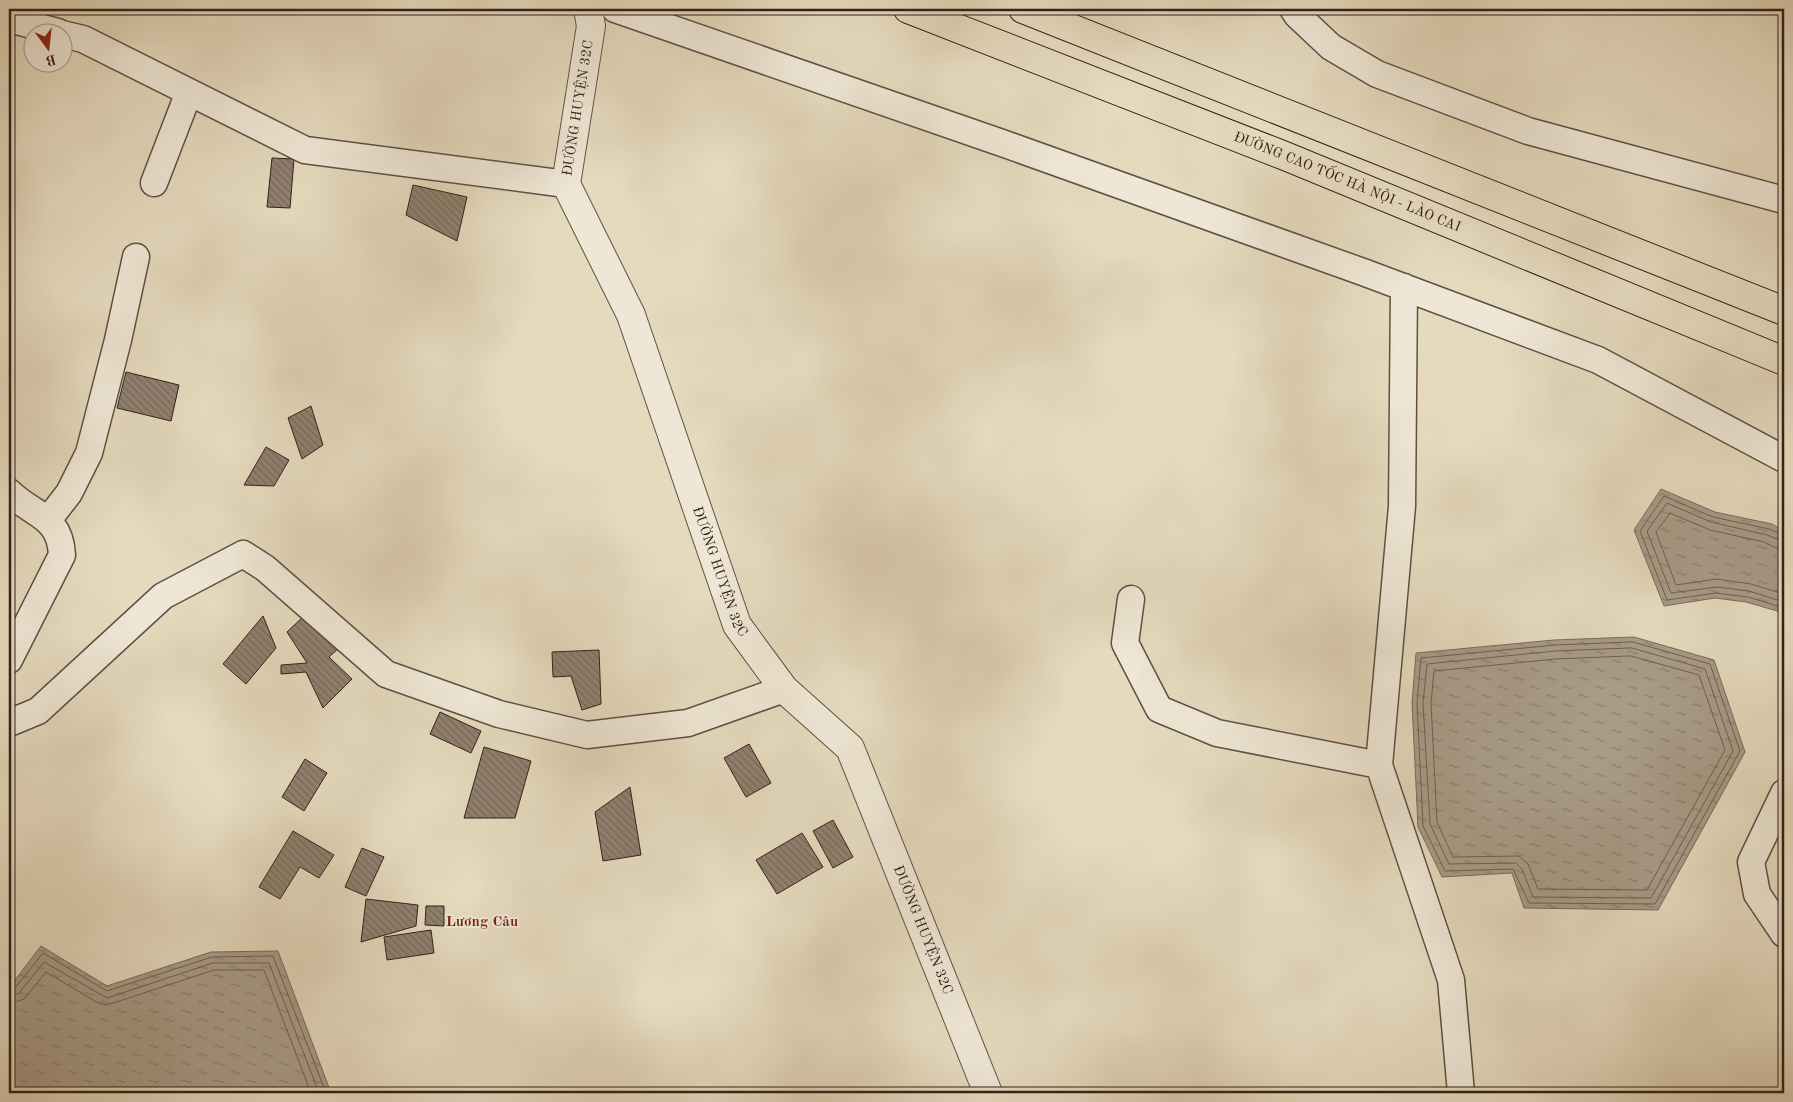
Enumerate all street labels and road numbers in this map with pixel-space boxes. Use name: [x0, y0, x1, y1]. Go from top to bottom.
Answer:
street label: ĐƯỜNG HUYỆN 32C: [556, 38, 596, 177]
street label: ĐƯỜNG CAO TỐC HÀ NỘI - LÀO CAI: [1232, 130, 1463, 234]
street label: ĐƯỜNG HUYỆN 32C: [690, 505, 750, 639]
street label: ĐƯỜNG HUYỆN 32C: [891, 864, 955, 996]

